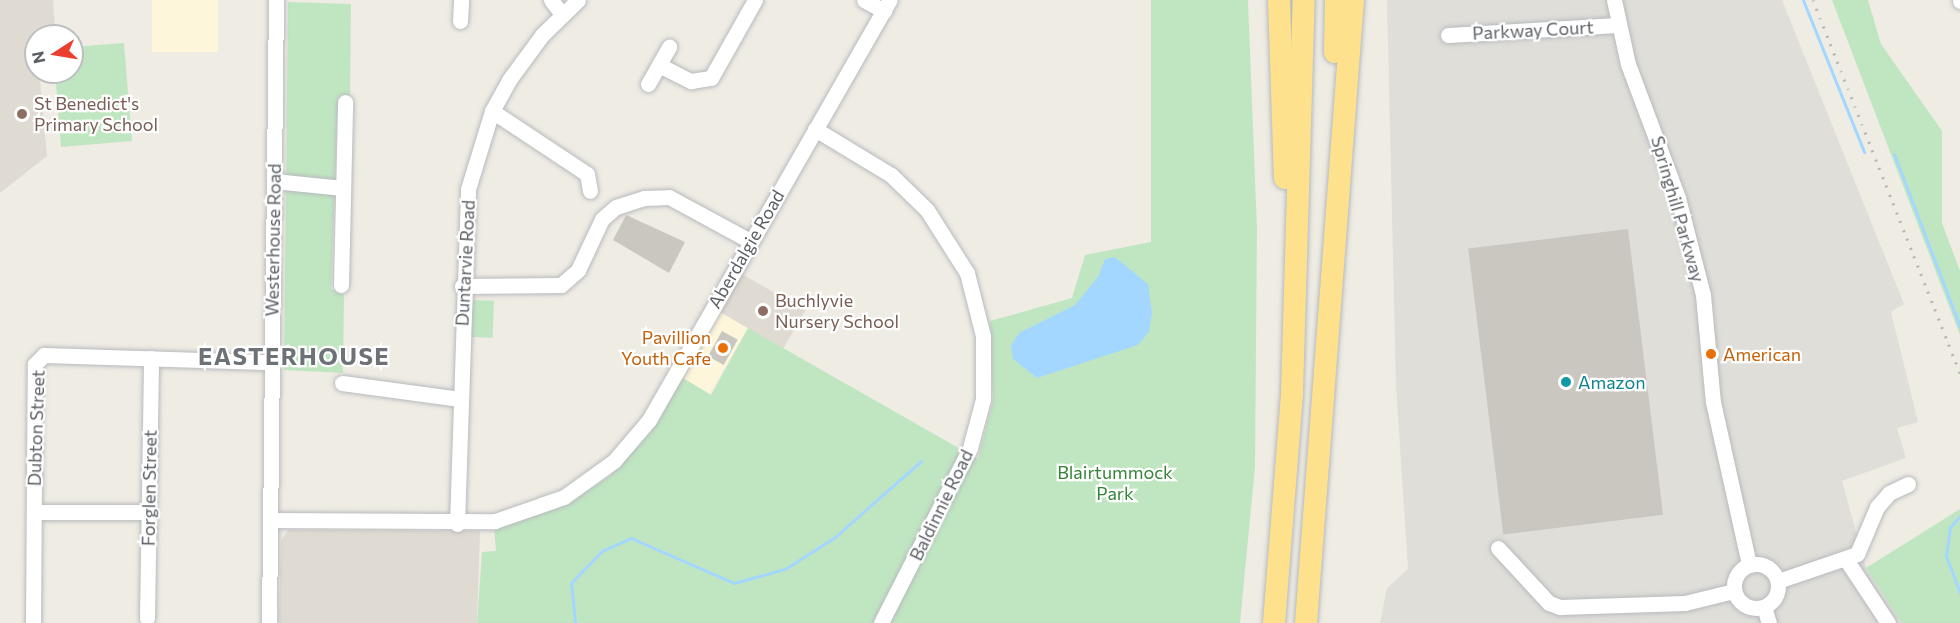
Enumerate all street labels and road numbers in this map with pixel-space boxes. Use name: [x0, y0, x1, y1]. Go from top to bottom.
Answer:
street label: Parkway Court: [1472, 16, 1594, 44]
street label: Springhill Parkway: [1647, 133, 1709, 285]
street label: Westerhouse Road: [261, 163, 285, 317]
street label: Aberdalgie Road: [703, 186, 789, 312]
street label: Duntarvie Road: [451, 199, 479, 327]
street label: Dubton Street: [23, 369, 49, 487]
street label: Forglen Street: [137, 430, 161, 546]
street label: Baldinnie Road: [905, 446, 977, 564]

